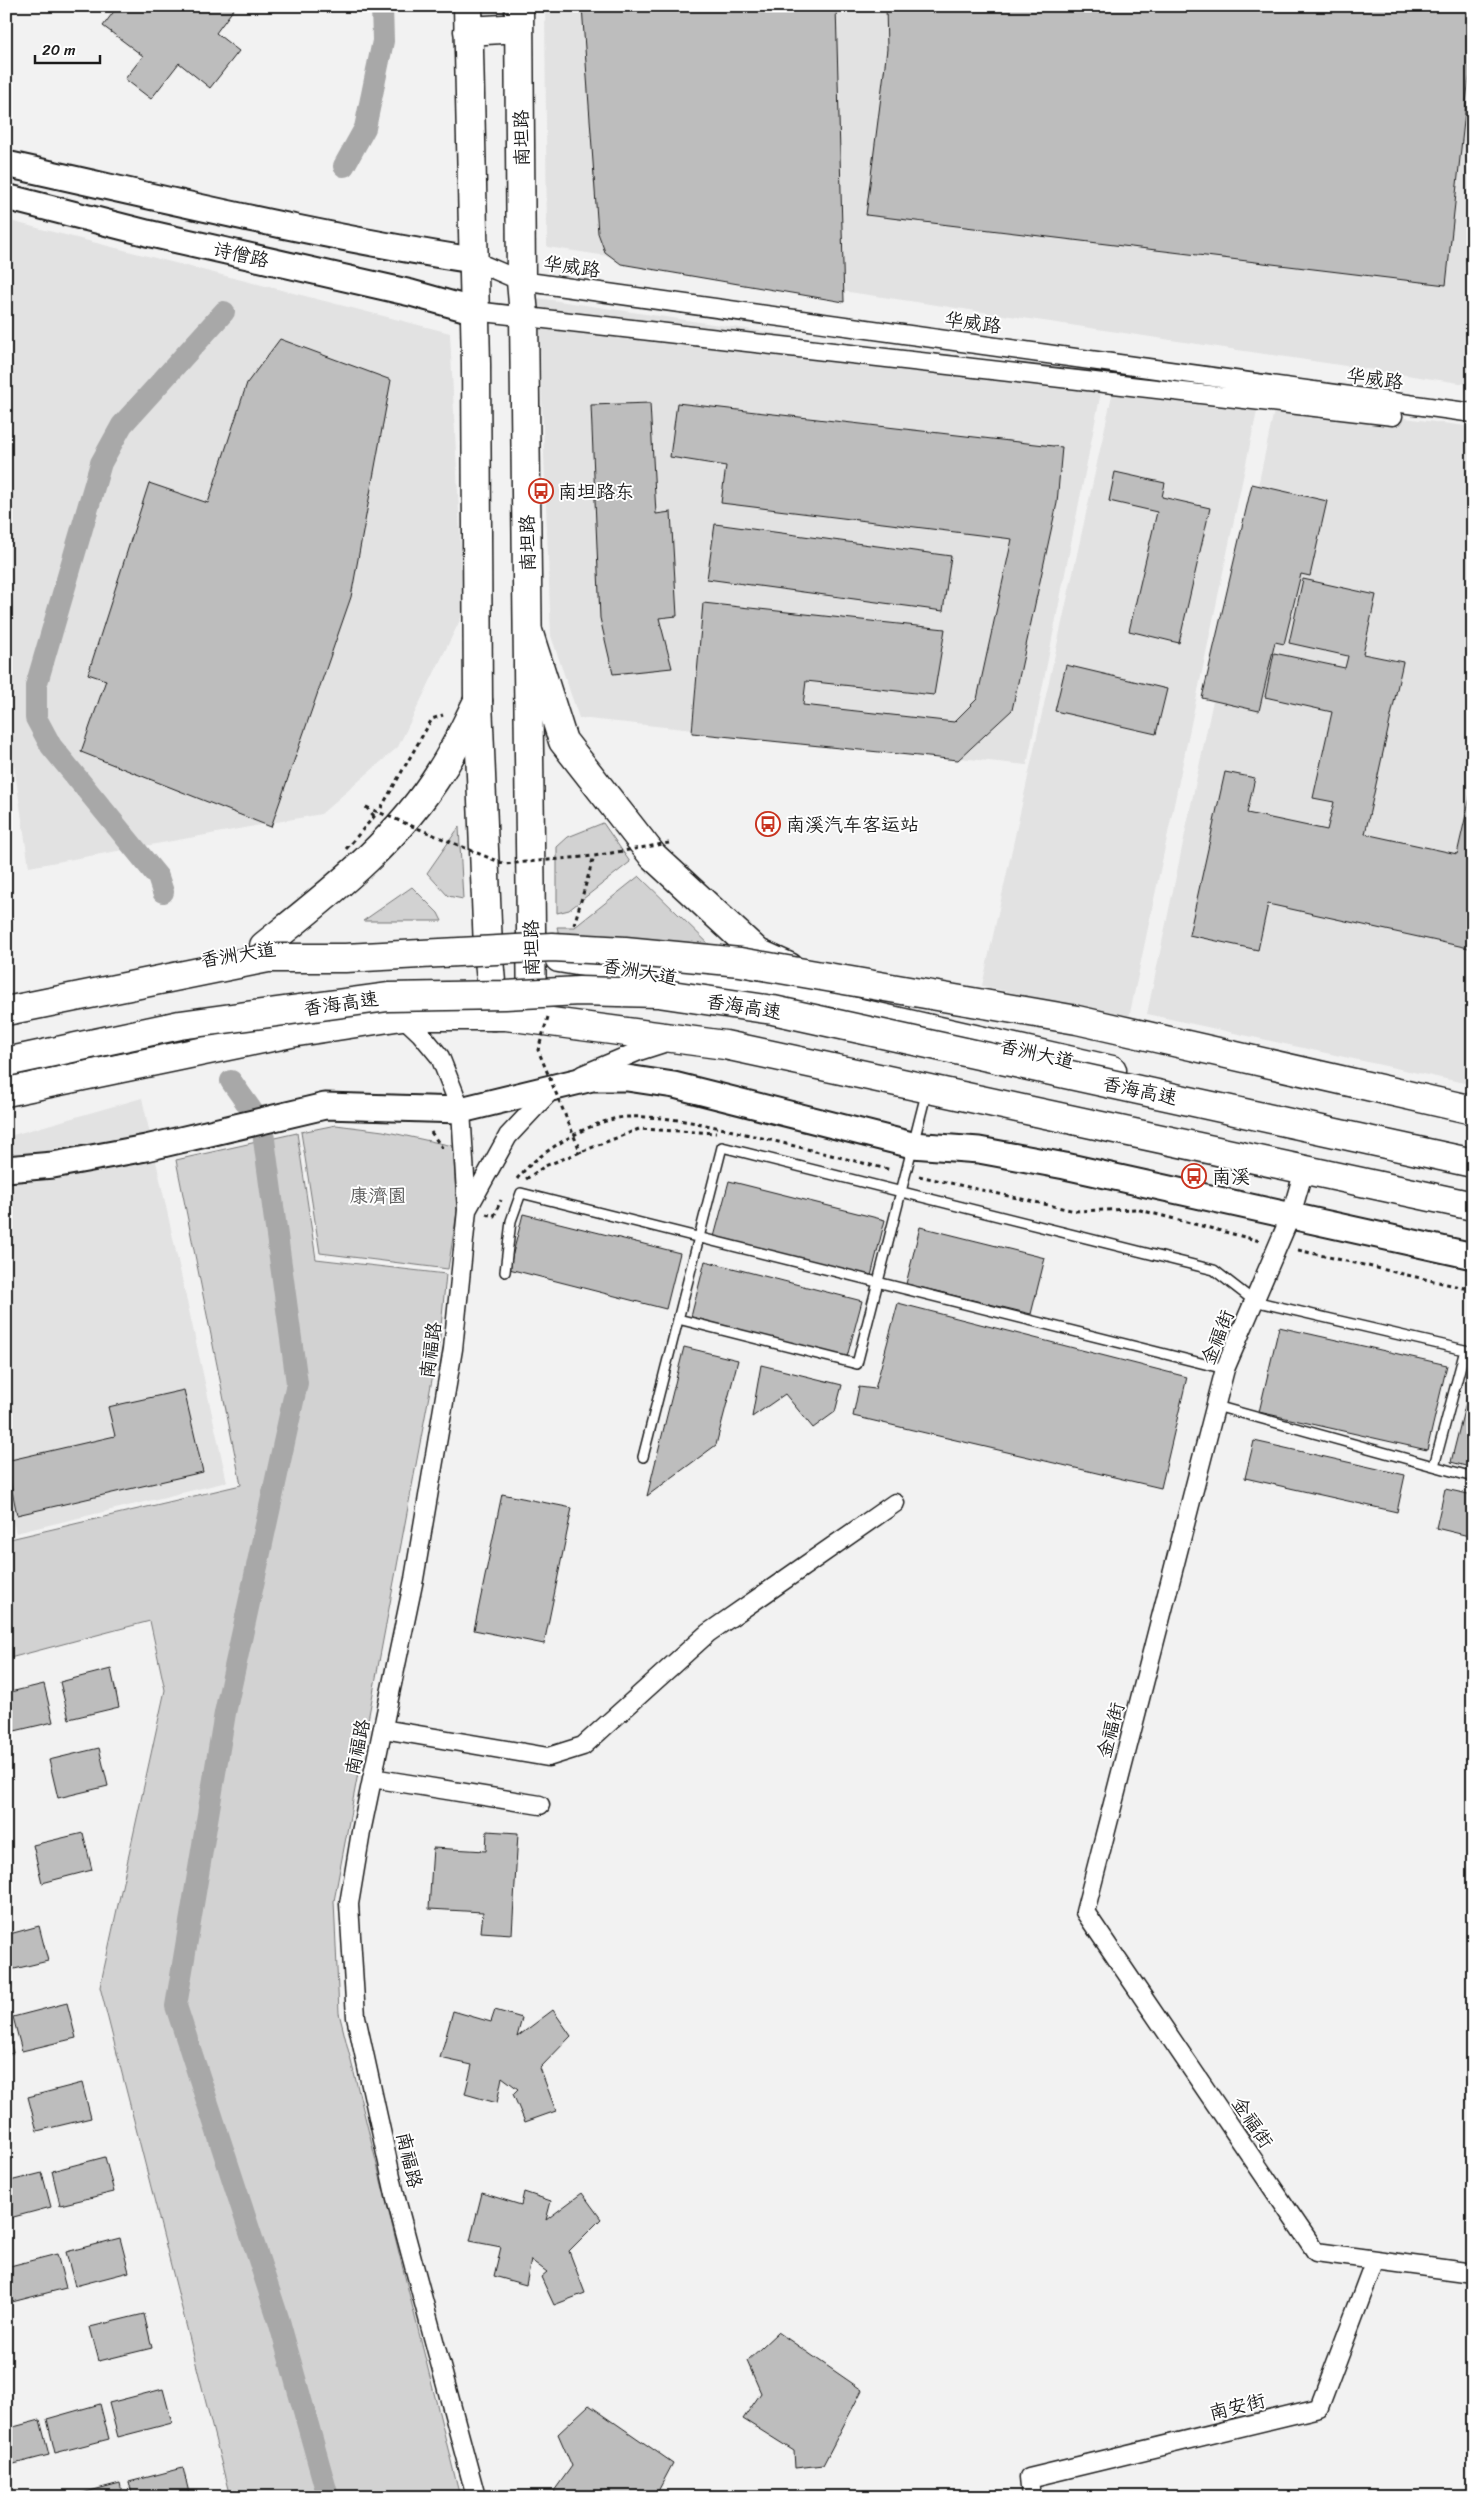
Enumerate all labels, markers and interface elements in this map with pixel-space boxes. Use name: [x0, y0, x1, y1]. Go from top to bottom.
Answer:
scale bar: [35, 32, 100, 64]
text: 20 m: [42, 37, 76, 63]
street label: 南坦路: [505, 109, 538, 167]
street label: 诗僧路: [209, 232, 272, 277]
street label: 华威路: [541, 246, 602, 287]
street label: 华威路: [942, 302, 1003, 343]
street label: 华威路: [1344, 358, 1405, 399]
place label: 南坦路东: [558, 475, 634, 508]
bus stop icon: 南坦路东: [528, 478, 554, 504]
street label: 南坦路: [511, 514, 544, 572]
place label: 南溪汽车客运站: [786, 808, 919, 841]
bus stop icon: 南溪汽车客运站: [755, 811, 781, 837]
street label: 南坦路: [515, 919, 548, 977]
street label: 香洲大道: [198, 932, 278, 977]
street label: 香洲大道: [600, 949, 680, 994]
street label: 香海高速: [301, 982, 381, 1025]
street label: 香海高速: [704, 984, 784, 1029]
street label: 香洲大道: [996, 1029, 1078, 1078]
street label: 香海高速: [1099, 1066, 1181, 1115]
place label: 南溪: [1212, 1160, 1250, 1193]
bus stop icon: 南溪: [1181, 1163, 1207, 1189]
park label: 康濟園: [349, 1179, 407, 1212]
street label: 金福街: [1191, 1305, 1243, 1370]
street label: 南福路: [410, 1320, 451, 1381]
street label: 金福街: [1087, 1698, 1134, 1762]
street label: 南福路: [335, 1716, 380, 1778]
street label: 金福街: [1223, 2089, 1282, 2155]
street label: 南福路: [387, 2129, 432, 2192]
street label: 南安街: [1205, 2384, 1269, 2429]

